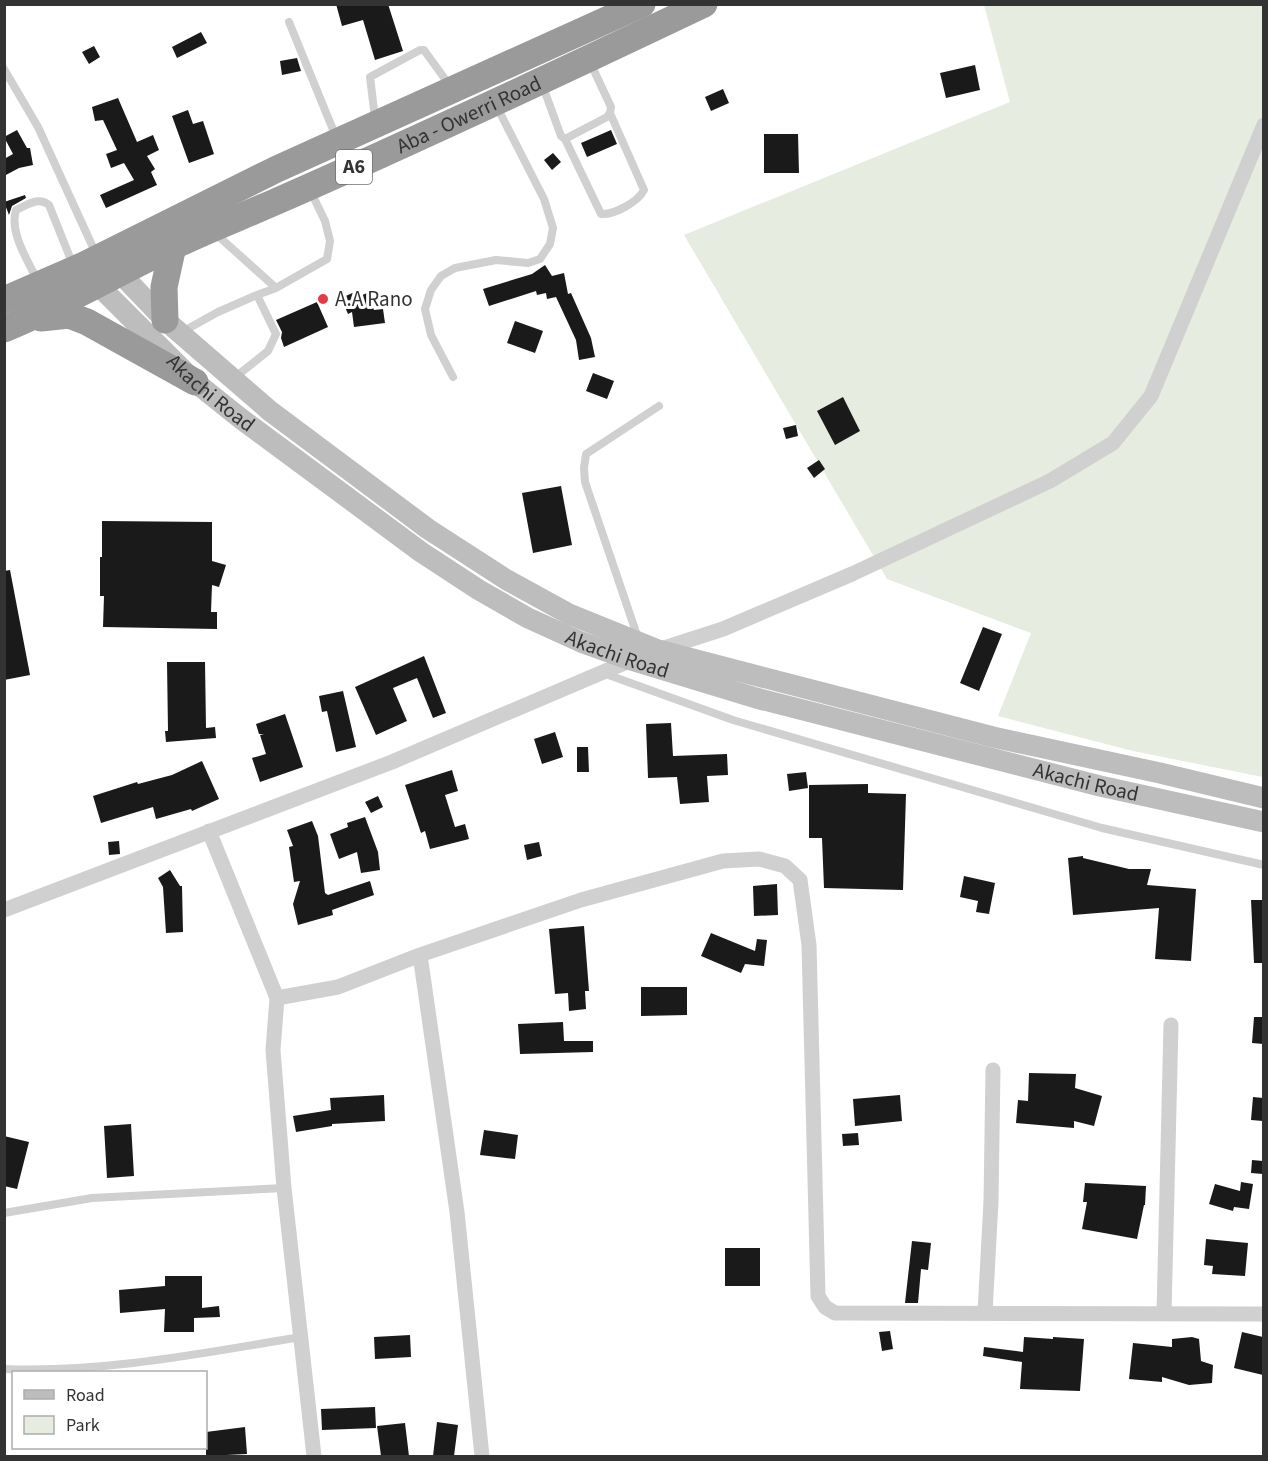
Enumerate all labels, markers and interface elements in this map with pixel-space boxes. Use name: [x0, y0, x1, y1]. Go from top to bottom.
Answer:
street label: Aba - Owerri Road: [391, 68, 546, 161]
road number: A6: [336, 150, 372, 184]
place label: A.A Rano: [335, 284, 413, 314]
marker: A.A Rano: [316, 292, 330, 306]
street label: Akachi Road: [160, 347, 261, 439]
street label: Akachi Road: [561, 622, 673, 686]
street label: Akachi Road: [1030, 755, 1142, 809]
legend: [12, 1371, 207, 1449]
text: Road: [66, 1383, 105, 1408]
text: Park: [66, 1413, 100, 1438]

